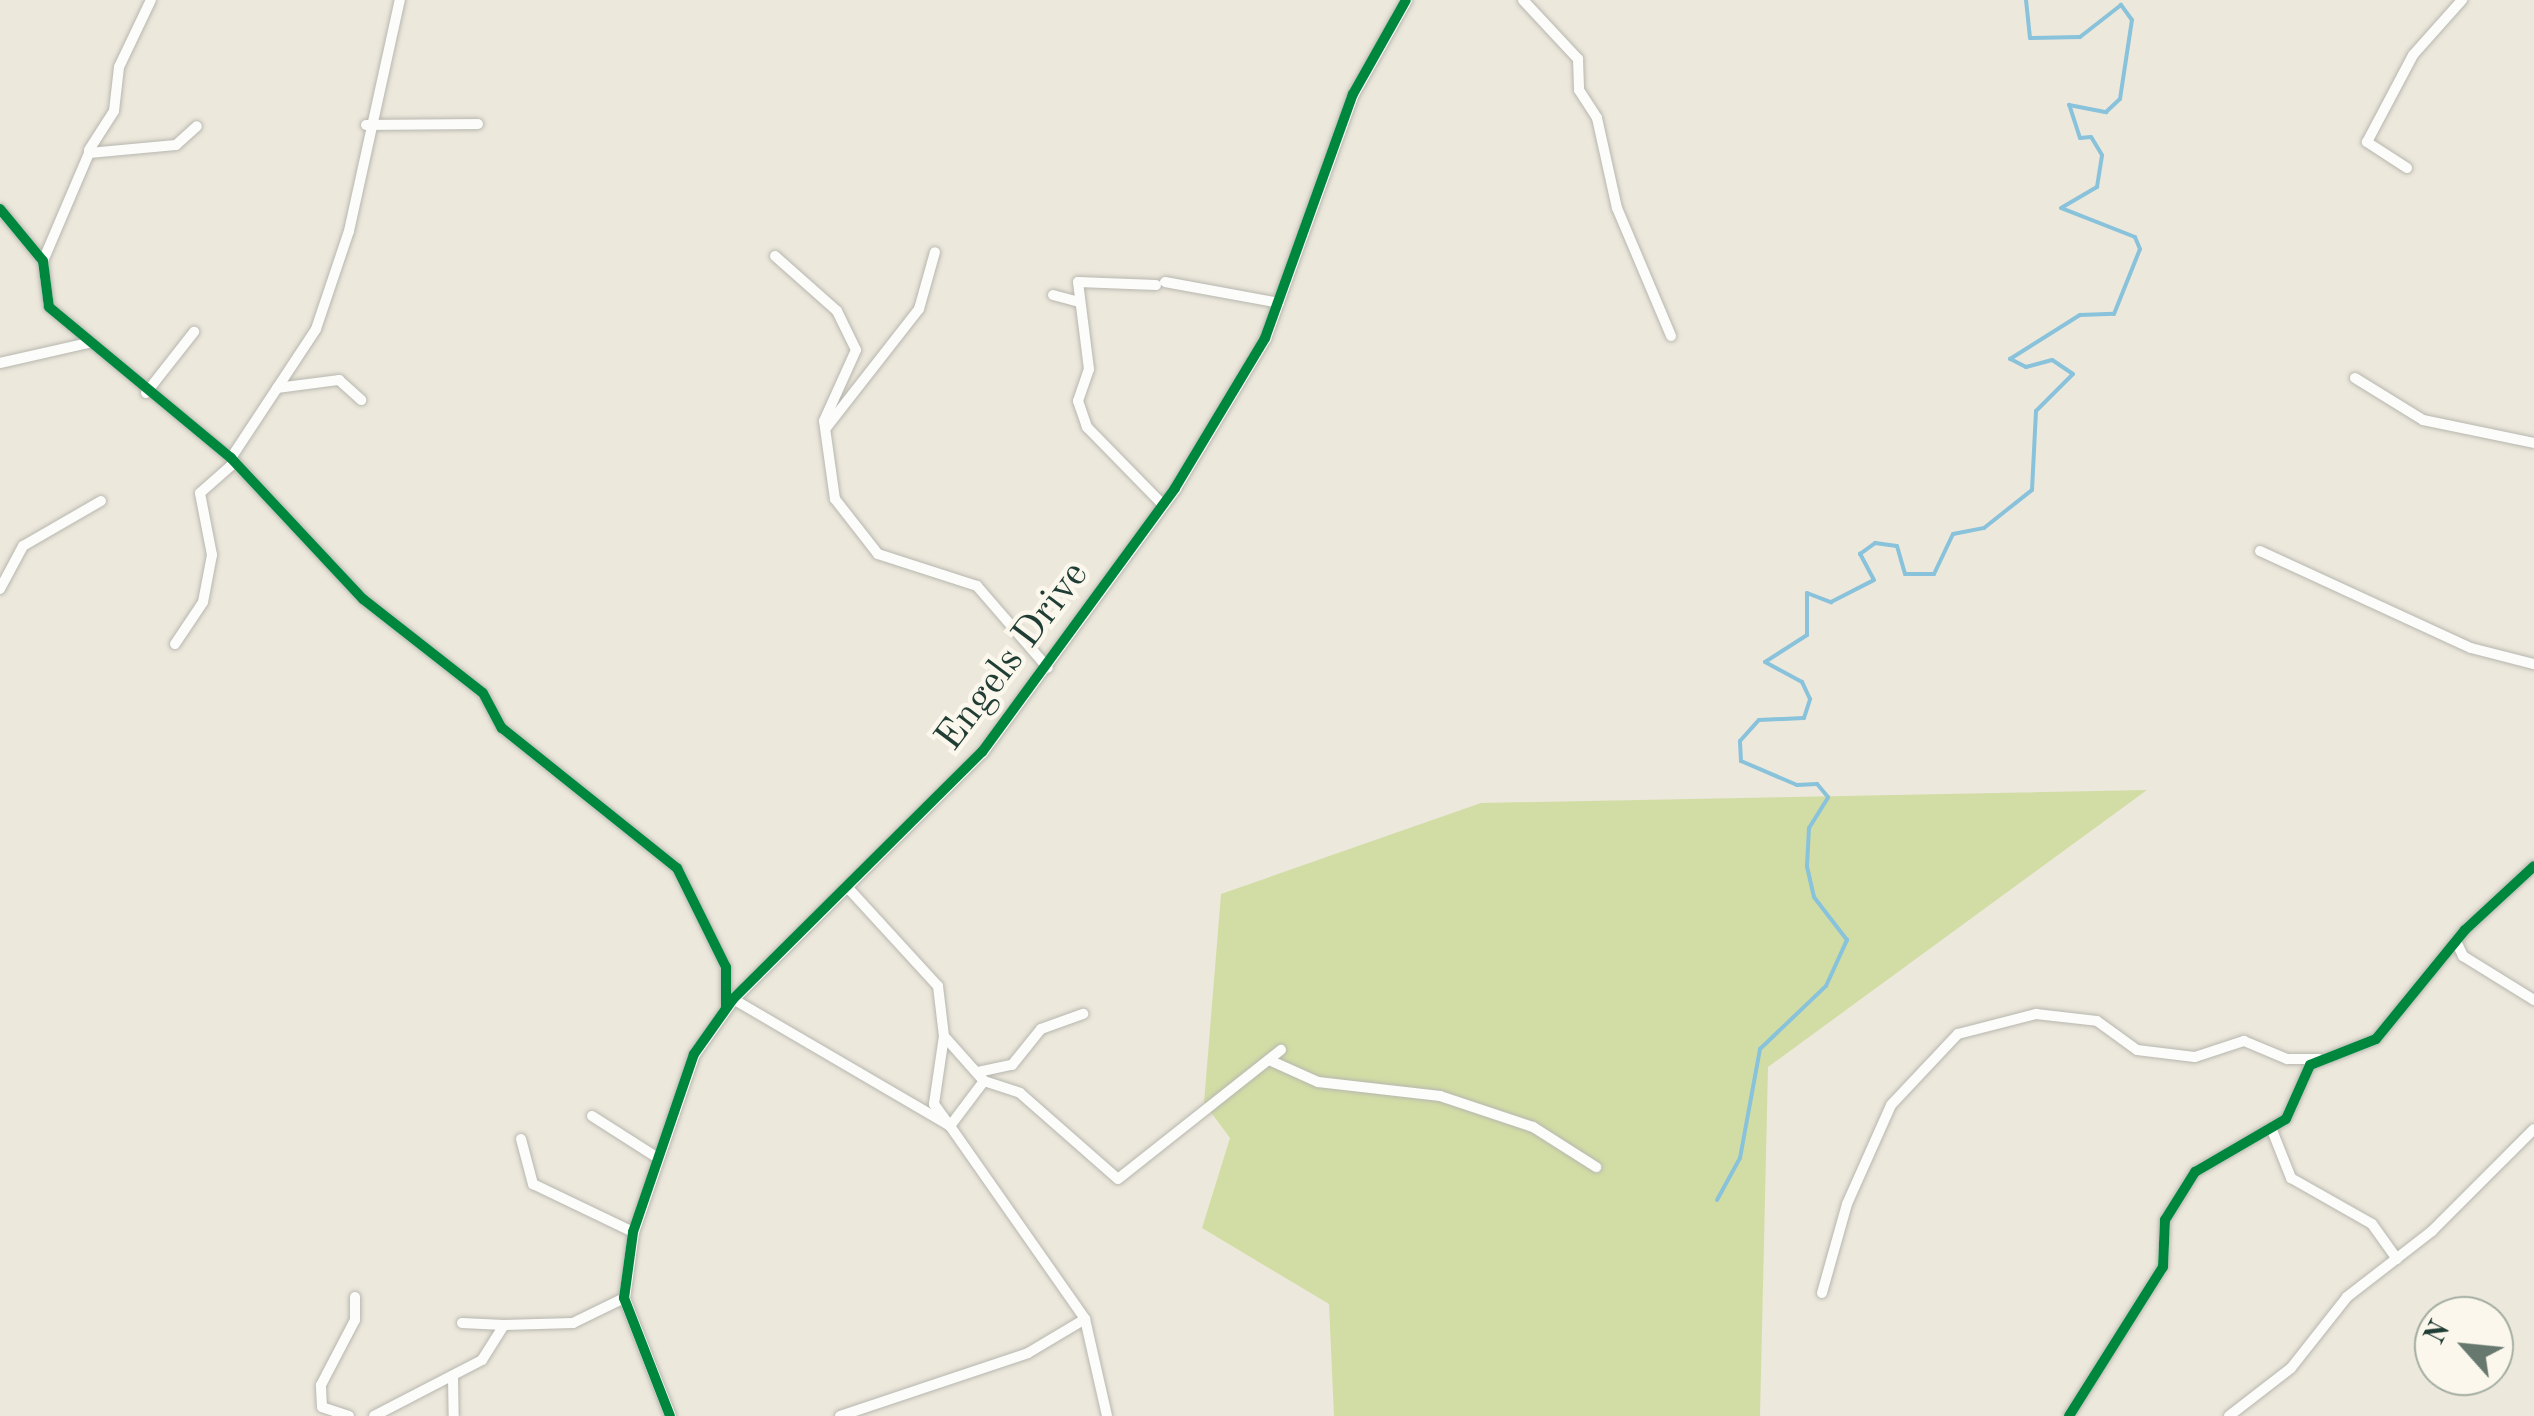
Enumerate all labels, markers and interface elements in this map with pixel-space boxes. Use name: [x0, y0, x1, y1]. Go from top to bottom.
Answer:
street label: Engels Drive: [926, 553, 1100, 761]
north arrow: [2414, 1296, 2514, 1396]
text: N: [2422, 1317, 2456, 1349]

